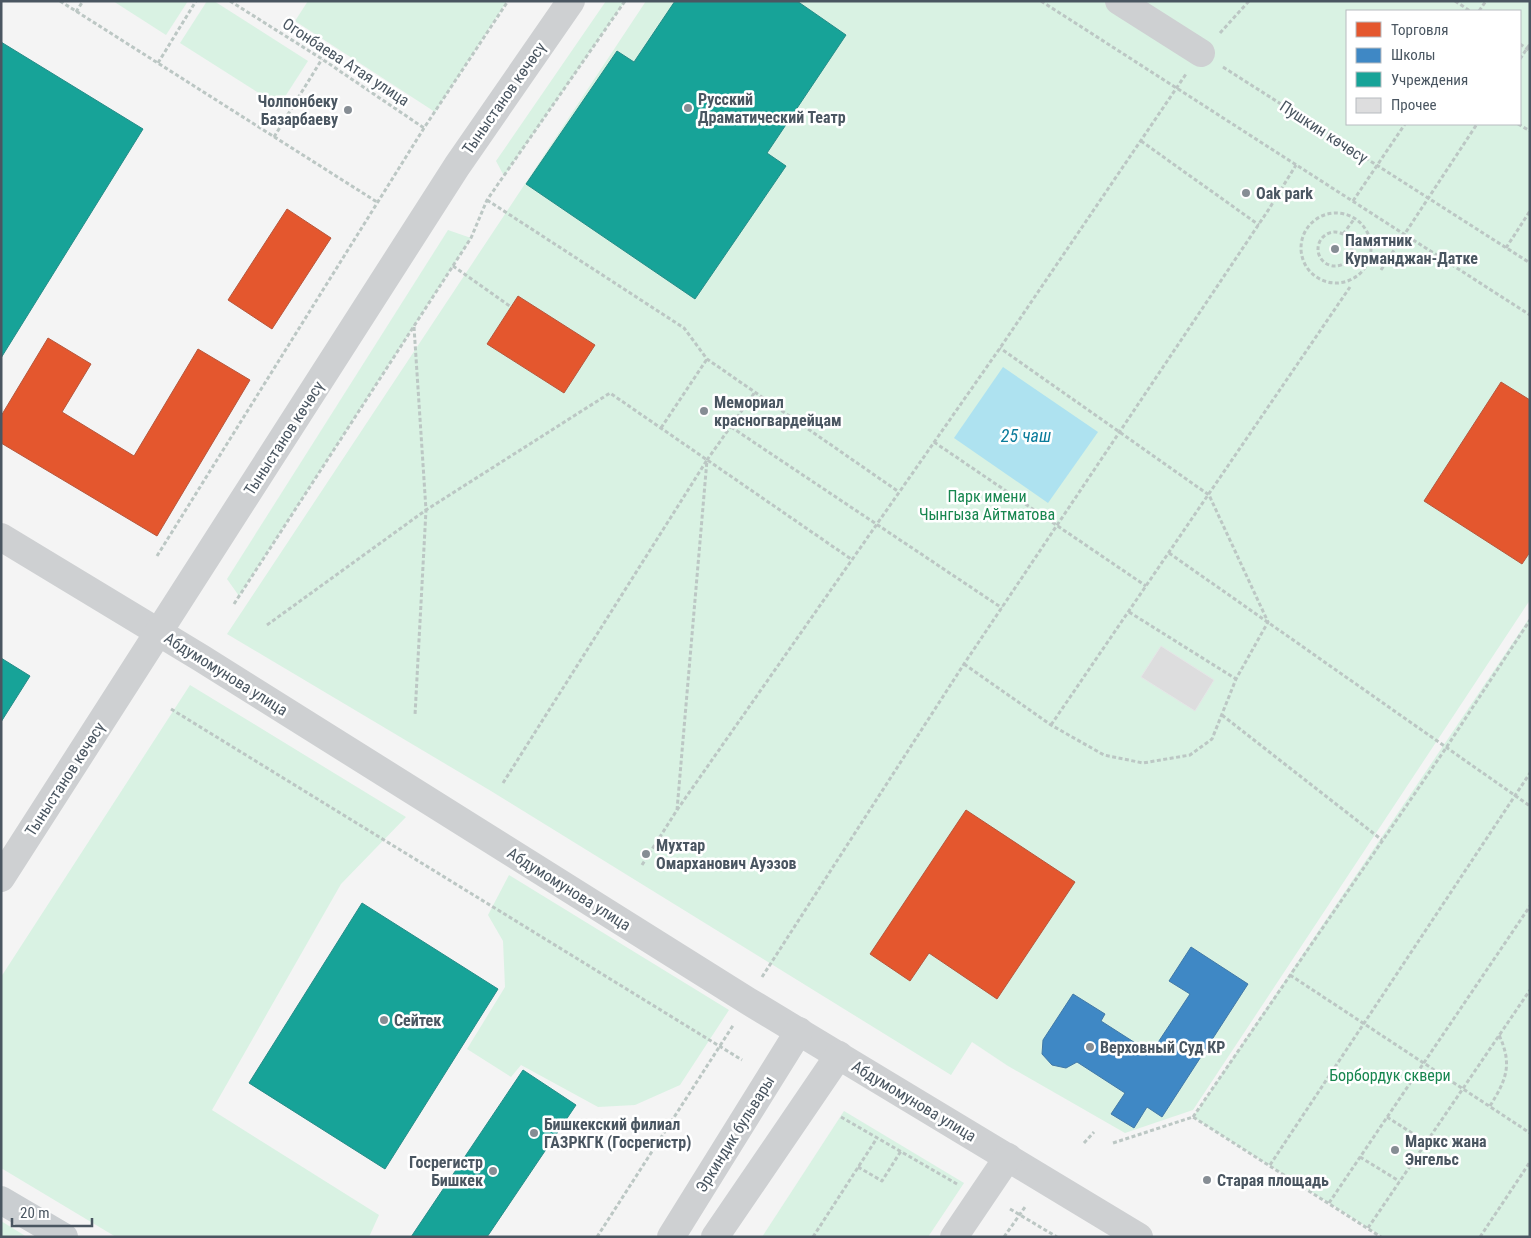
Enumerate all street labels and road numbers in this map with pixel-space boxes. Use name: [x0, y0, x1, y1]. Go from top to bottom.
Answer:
street label: Огонбаева Атая улица: [279, 14, 413, 110]
street label: Тыныстанов көчөсү: [458, 38, 550, 158]
street label: Пушкин көчөсү: [1276, 96, 1372, 168]
street label: Тыныстанов көчөсү: [240, 377, 328, 499]
street label: Абдумомунова улица: [161, 628, 291, 720]
street label: Тыныстанов көчөсү: [21, 718, 109, 840]
street label: Абдумомунова улица: [504, 843, 634, 935]
street label: Абдумомунова улица: [848, 1056, 980, 1146]
street label: Эркиндик бульвары: [691, 1072, 779, 1196]

